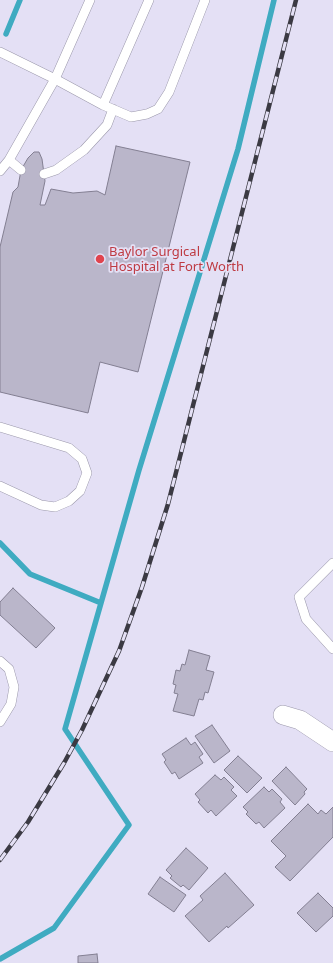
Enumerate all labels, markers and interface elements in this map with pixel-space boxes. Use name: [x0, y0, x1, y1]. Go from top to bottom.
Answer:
place label: Baylor Surgical Hospital at Fort Worth: [109, 244, 244, 275]
marker: Baylor Surgical Hospital at Fort Worth: [94, 253, 106, 265]

